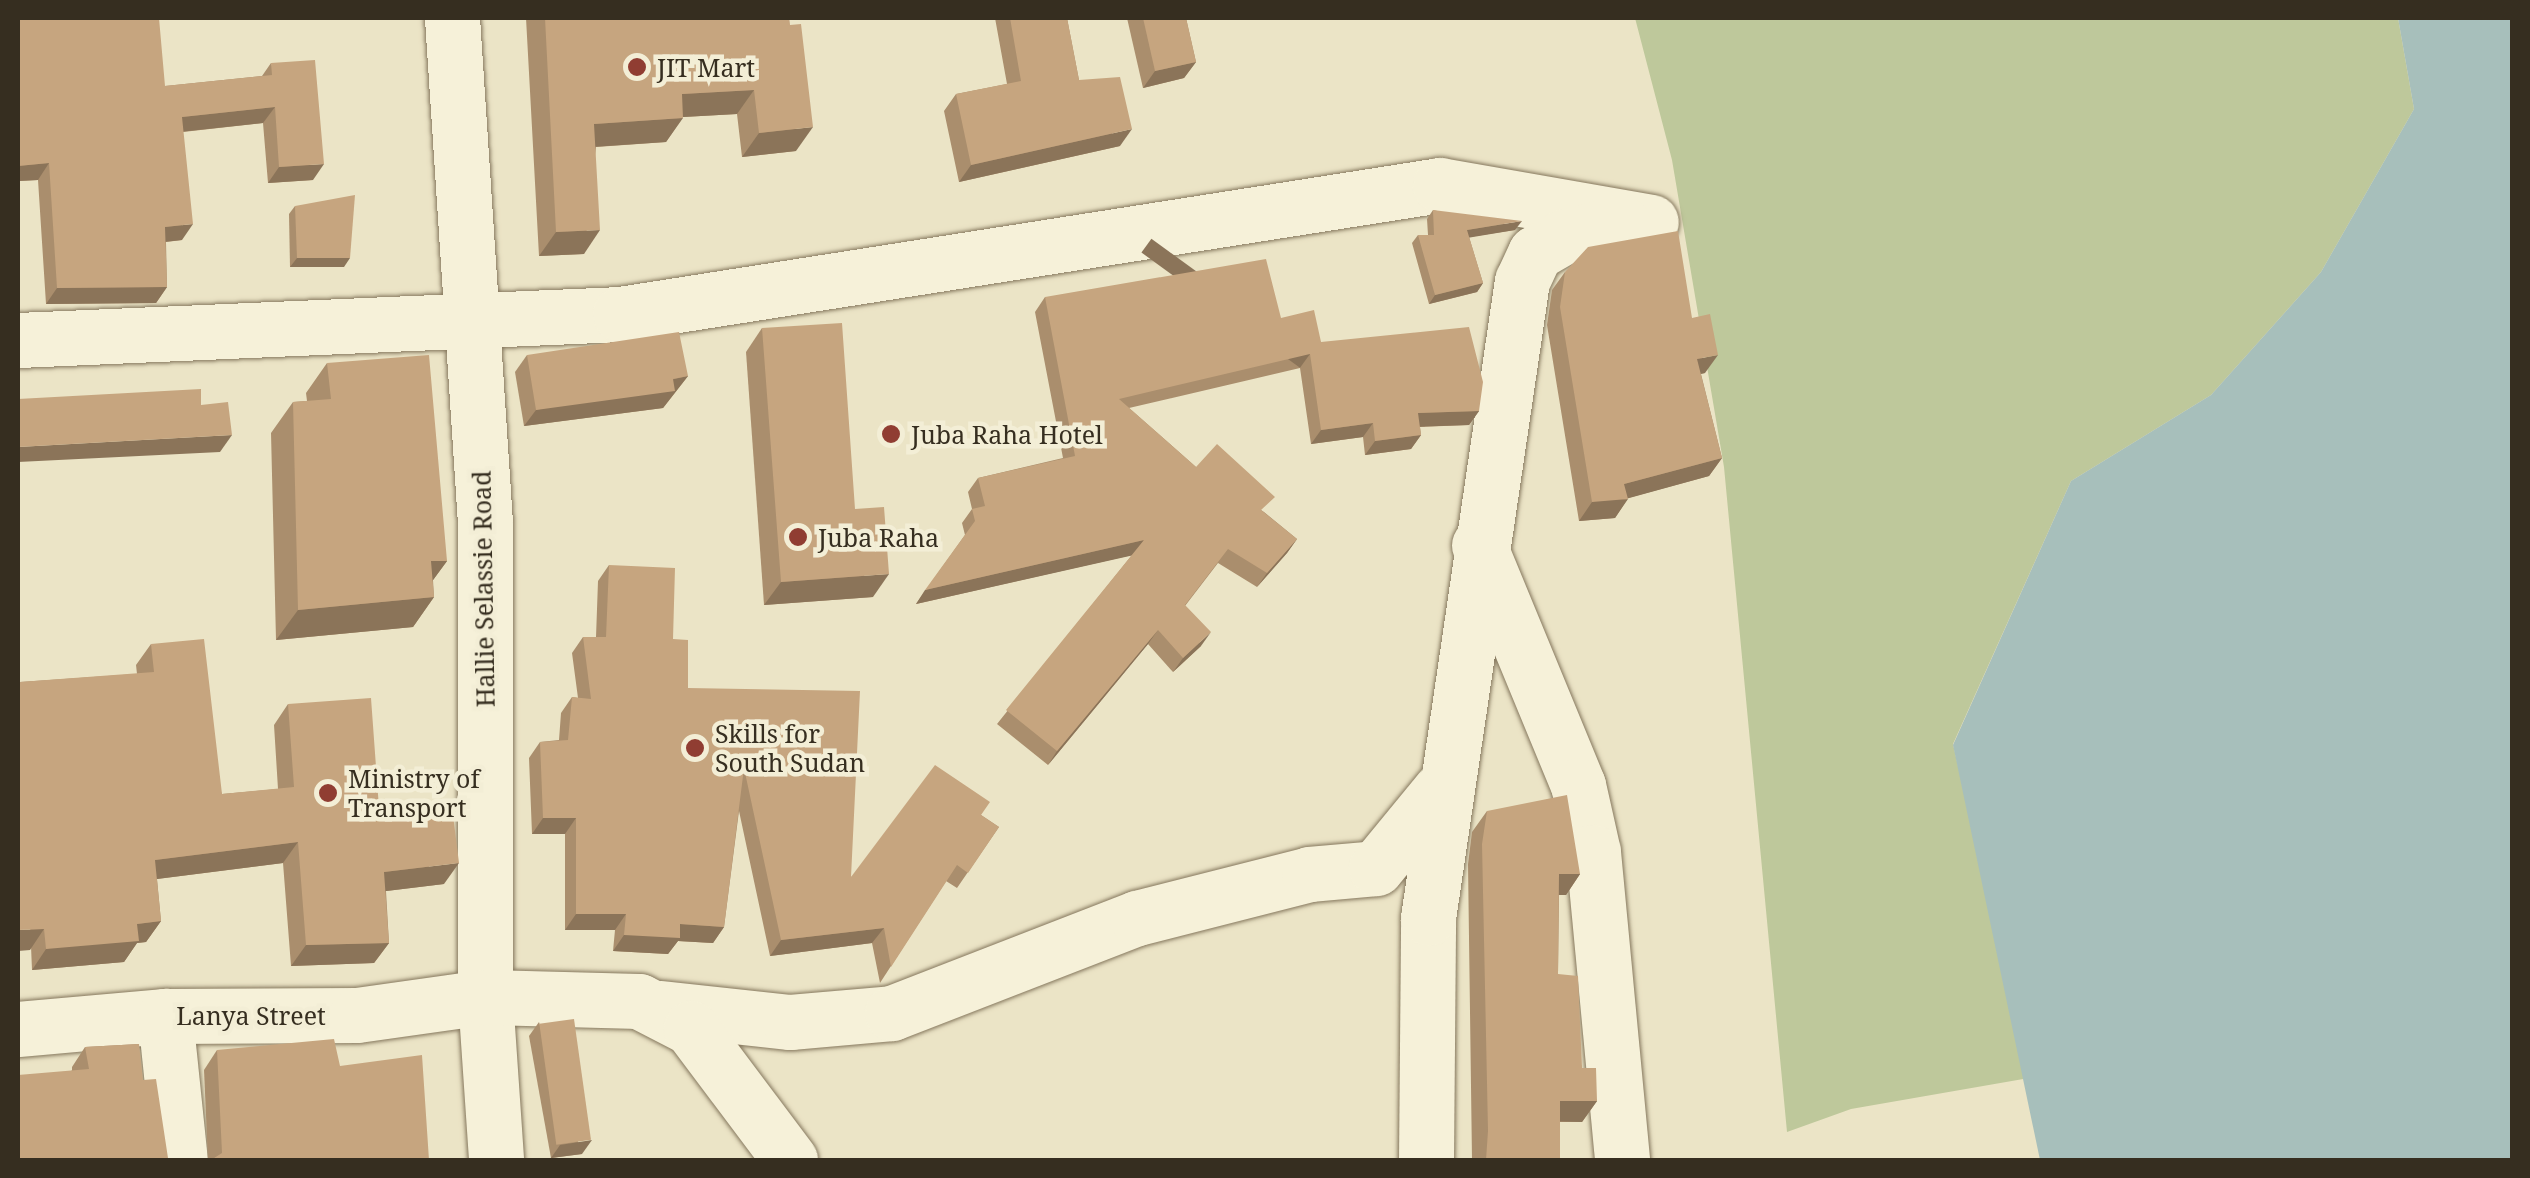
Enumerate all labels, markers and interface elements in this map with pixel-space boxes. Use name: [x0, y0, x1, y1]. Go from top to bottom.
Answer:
place label: JIT Mart: [657, 52, 755, 82]
marker: JIT Mart: [626, 56, 648, 78]
place label: Juba Raha Hotel: [911, 419, 1103, 449]
marker: Juba Raha Hotel: [880, 423, 902, 445]
street label: Hallie Selassie Road: [466, 470, 500, 708]
place label: Juba Raha: [818, 522, 939, 552]
marker: Juba Raha: [787, 526, 809, 548]
place label: Skills for South Sudan: [715, 719, 865, 778]
marker: Skills for South Sudan: [684, 737, 706, 759]
place label: Ministry of Transport: [348, 764, 480, 823]
marker: Ministry of Transport: [317, 782, 339, 804]
street label: Lanya Street: [176, 1000, 326, 1030]

